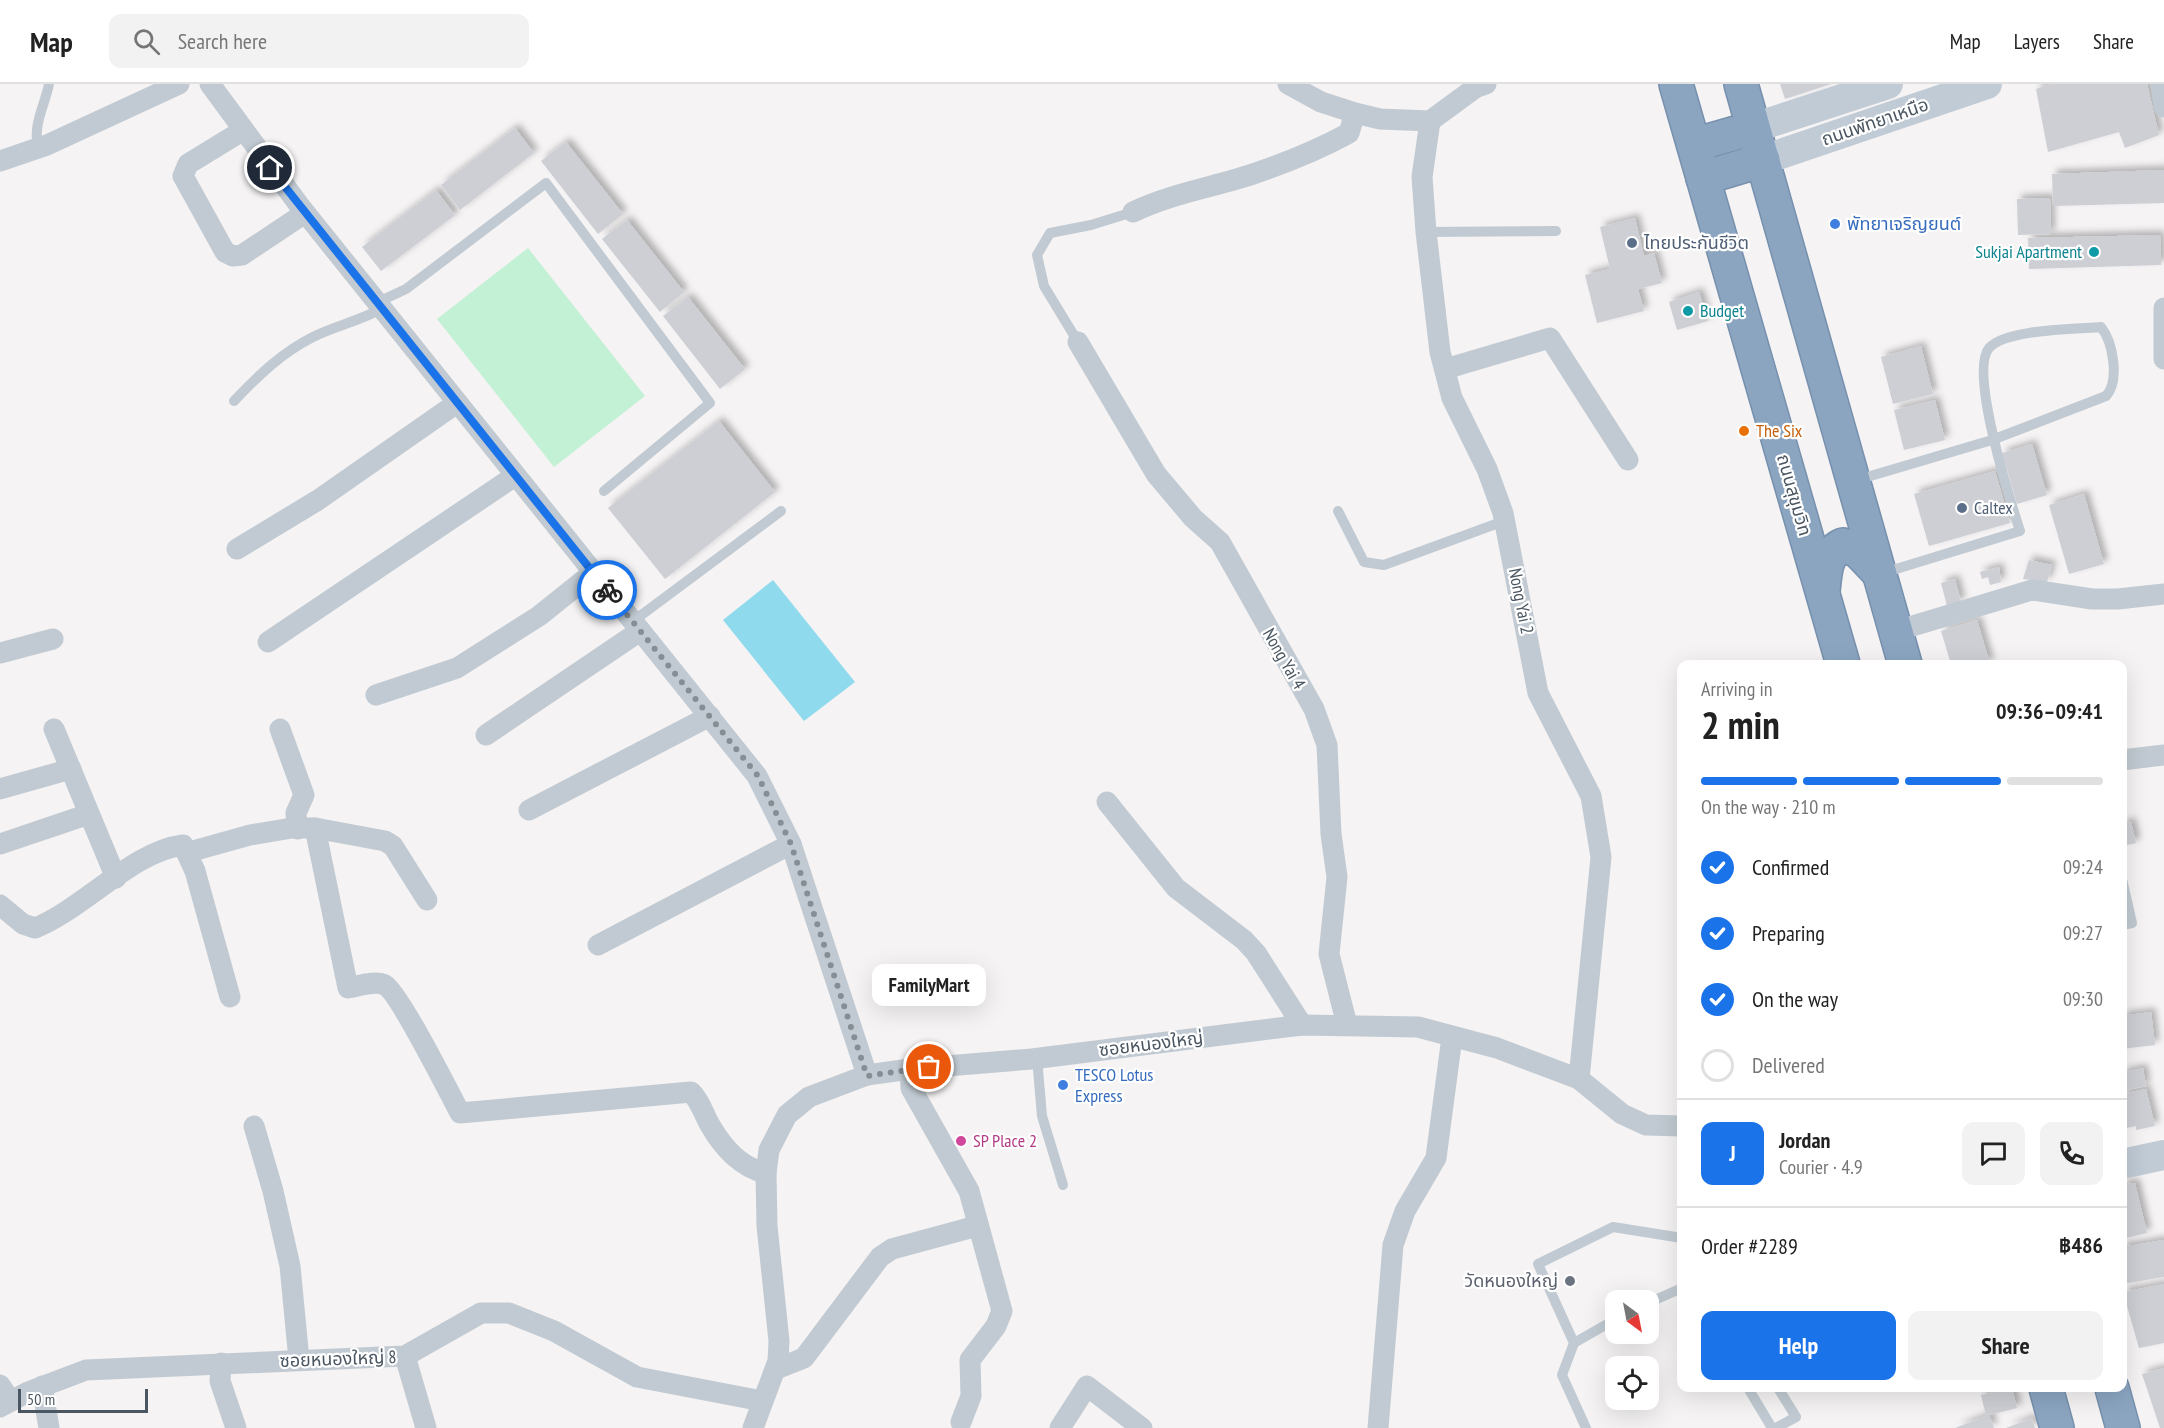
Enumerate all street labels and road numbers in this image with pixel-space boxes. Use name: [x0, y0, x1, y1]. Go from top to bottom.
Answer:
street label: ถนนพัทยาเหนือ: [1818, 92, 1931, 151]
street label: ถนนสุขุมวิท: [1772, 451, 1817, 538]
street label: Nong Yai 2: [1504, 566, 1539, 636]
street label: Nong Yai 4: [1258, 624, 1311, 693]
street label: ซอยหนองใหญ่: [1098, 1026, 1204, 1061]
street label: ซอยหนองใหญ่ 8: [279, 1345, 397, 1372]

